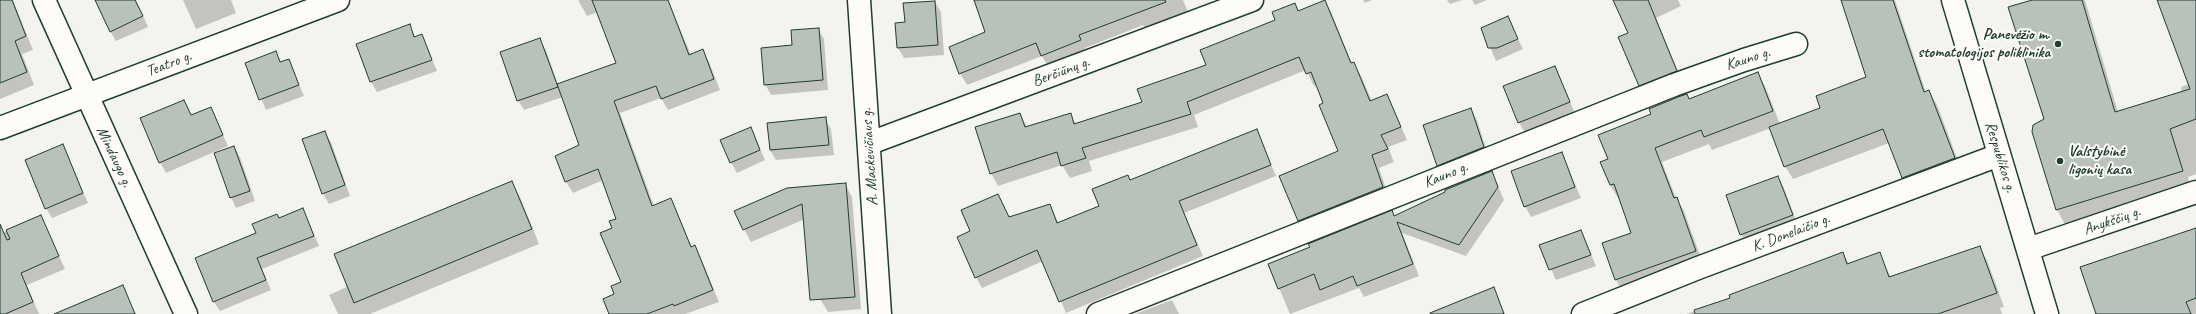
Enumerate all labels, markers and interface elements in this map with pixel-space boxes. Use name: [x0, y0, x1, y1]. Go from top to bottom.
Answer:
place label: Panevėžio m. stomatologijos poliklinika: [1917, 25, 2050, 63]
marker: Panevėžio m. stomatologijos poliklinika: [2053, 39, 2063, 49]
street label: Kauno g.: [1723, 43, 1773, 75]
street label: Teatro g.: [144, 47, 194, 81]
street label: Berčiūnų g.: [1030, 53, 1092, 91]
street label: A. Mackevičiaus g.: [857, 108, 883, 206]
street label: Respublikos g.: [1980, 119, 2020, 195]
street label: Mindaugo g.: [92, 124, 136, 190]
place label: Valstybinė ligonių kasa: [2068, 142, 2131, 180]
marker: Valstybinė ligonių kasa: [2055, 156, 2065, 166]
street label: Kauno g.: [1421, 158, 1471, 192]
street label: Anykščių g.: [2081, 202, 2143, 240]
street label: K. Donelaičio g.: [1749, 209, 1833, 257]

